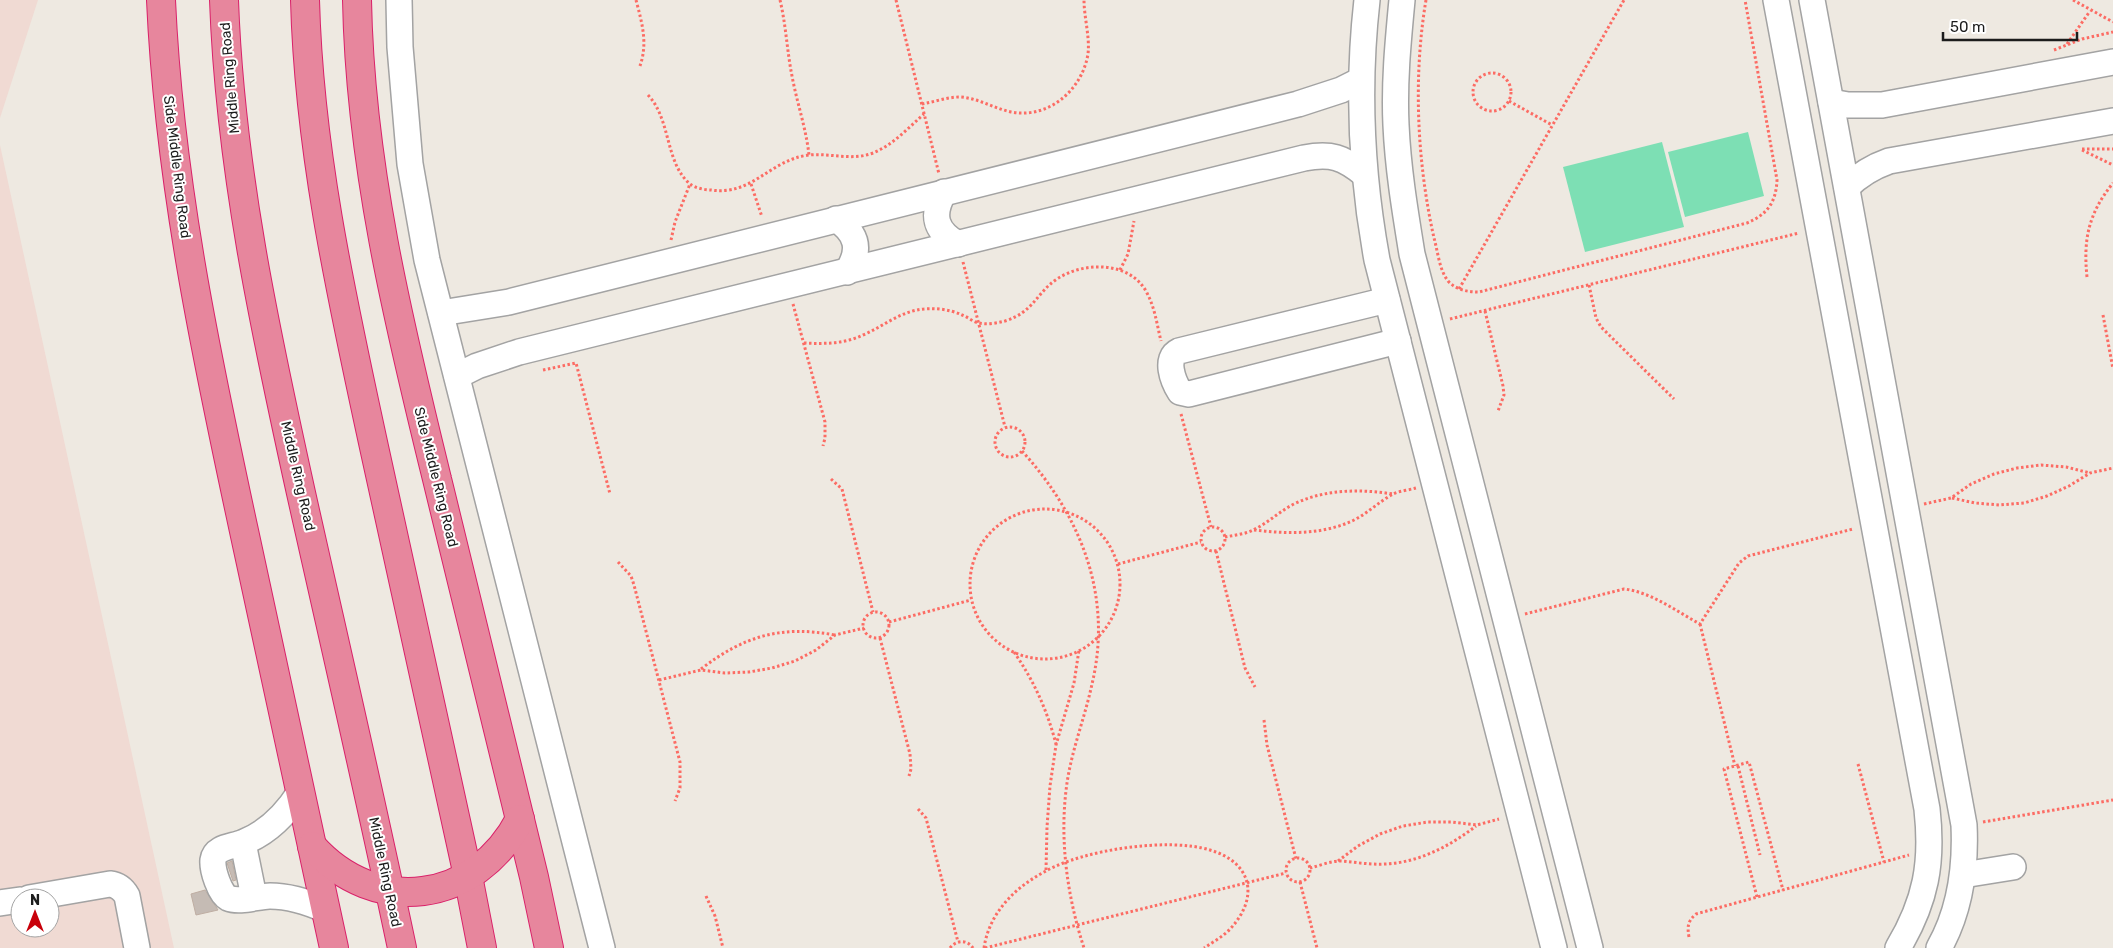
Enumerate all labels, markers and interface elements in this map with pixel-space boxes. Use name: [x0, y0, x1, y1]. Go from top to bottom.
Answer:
scale bar: [1943, 10, 2077, 42]
text: 50 m: [1950, 18, 1985, 36]
street label: Middle Ring Road: [217, 22, 243, 134]
street label: Side Middle Ring Road: [160, 95, 194, 239]
street label: Side Middle Ring Road: [410, 405, 462, 549]
street label: Middle Ring Road: [277, 420, 319, 532]
street label: Middle Ring Road: [365, 816, 405, 928]
north arrow: [10, 888, 60, 938]
text: N: [30, 892, 40, 909]

